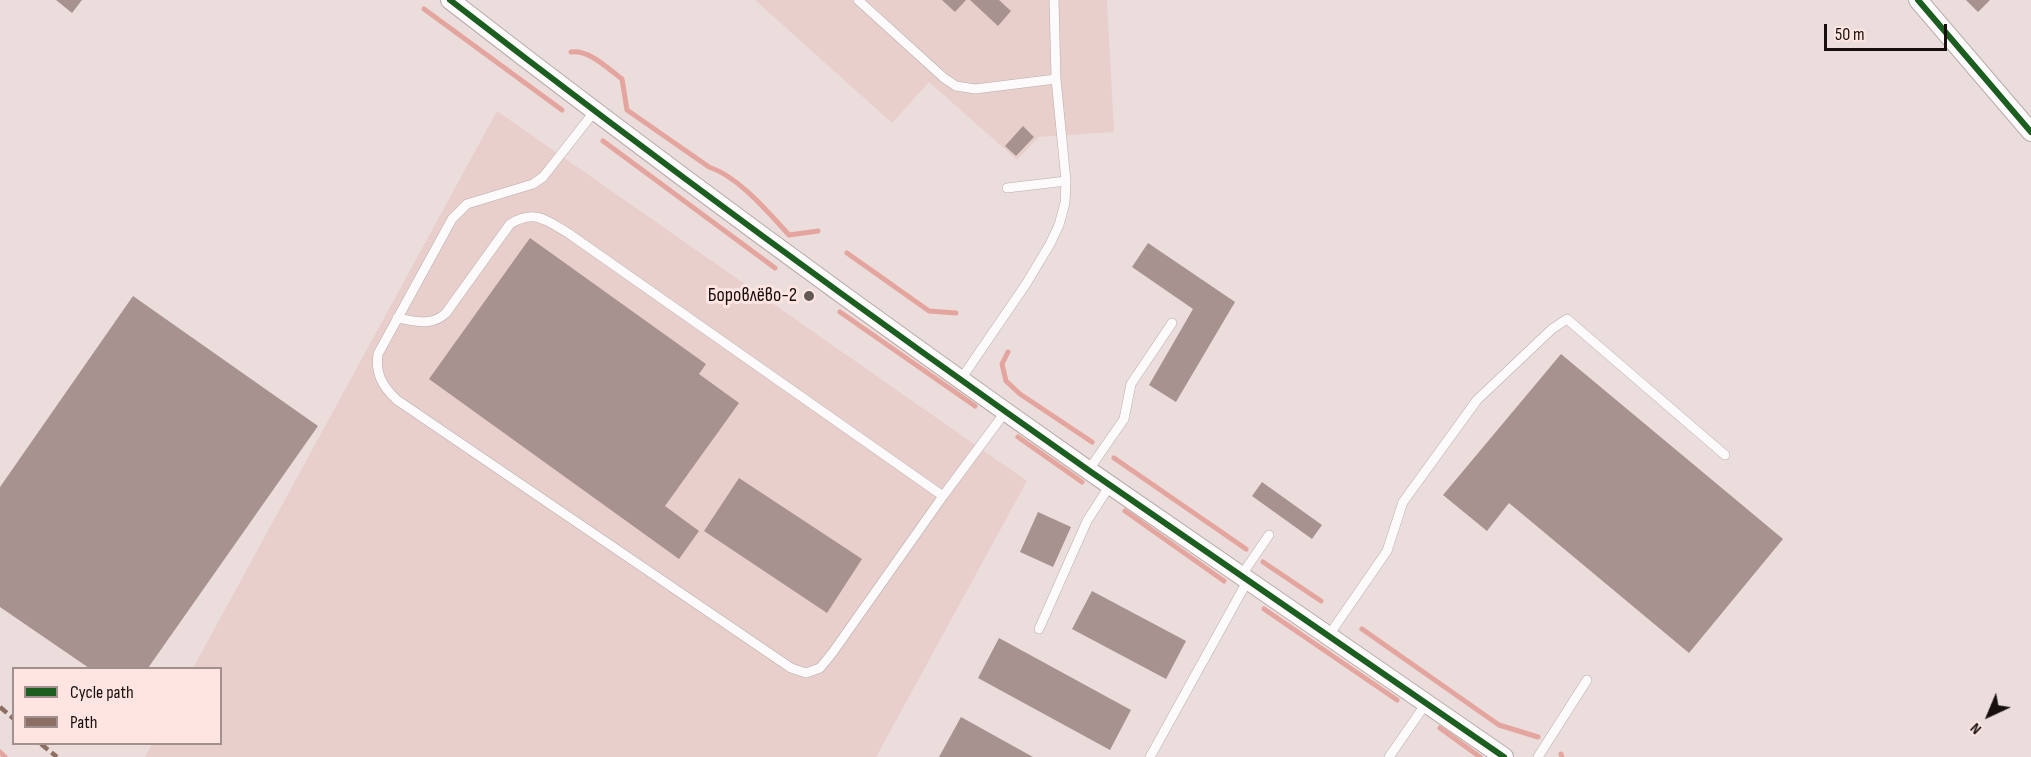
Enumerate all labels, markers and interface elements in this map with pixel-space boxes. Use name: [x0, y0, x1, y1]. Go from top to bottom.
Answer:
scale bar: [1827, 12, 1950, 50]
text: 50 m: [1835, 24, 1865, 45]
place label: Боровлёво-2: [708, 284, 797, 308]
marker: Боровлёво-2: [802, 289, 816, 303]
legend: [12, 667, 222, 745]
text: Cycle path: [70, 682, 134, 703]
north arrow: [1959, 685, 2019, 745]
text: Path: [70, 712, 98, 733]
text: N: [1966, 719, 1986, 738]

